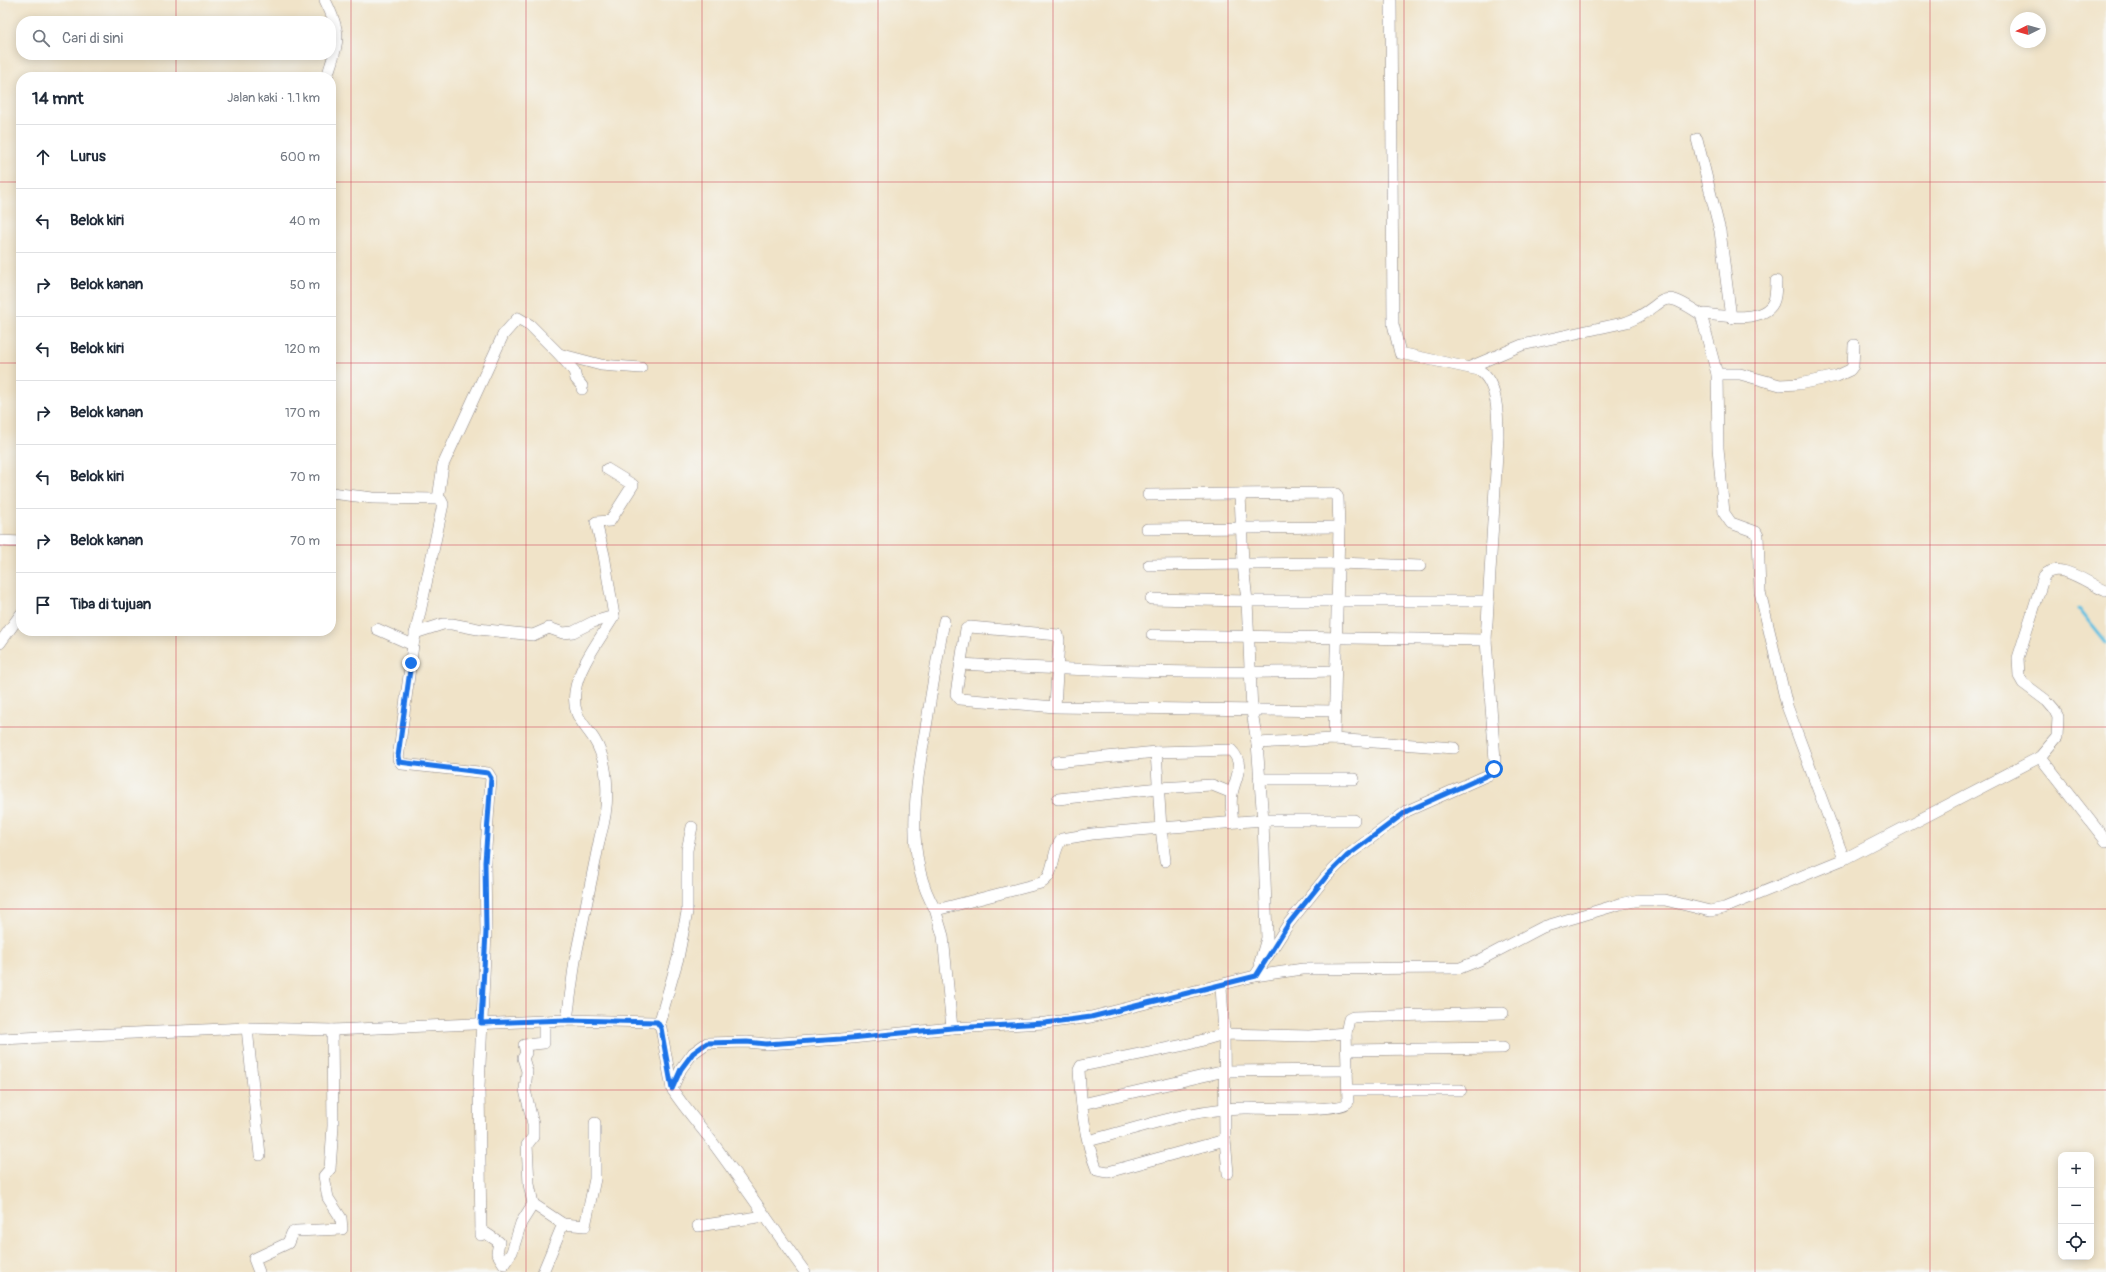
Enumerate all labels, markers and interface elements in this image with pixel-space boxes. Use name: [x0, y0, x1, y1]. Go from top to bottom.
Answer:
north arrow: [2010, 12, 2046, 48]
search box: [16, 16, 336, 60]
icon: search: [30, 27, 52, 49]
text: Cari di sini: [62, 29, 123, 48]
text: 14 mnt: [32, 88, 84, 109]
text: Jalan kaki · 1.1 km: [227, 90, 320, 106]
icon: ahead: [32, 146, 54, 168]
text: Lurus: [70, 147, 106, 166]
text: 600 m: [280, 149, 320, 165]
icon: left: [32, 210, 54, 232]
text: Belok kiri: [70, 211, 124, 230]
text: 40 m: [289, 213, 320, 229]
icon: right: [32, 274, 54, 296]
text: Belok kanan: [70, 275, 143, 294]
text: 50 m: [290, 277, 320, 293]
icon: left: [32, 338, 54, 360]
text: Belok kiri: [70, 339, 124, 358]
text: 120 m: [284, 341, 320, 357]
icon: right: [32, 402, 54, 424]
text: Belok kanan: [70, 403, 143, 422]
text: 170 m: [285, 405, 320, 421]
icon: left: [32, 466, 54, 488]
text: Belok kiri: [70, 467, 124, 486]
text: 70 m: [290, 469, 320, 485]
icon: right: [32, 530, 54, 552]
text: Belok kanan: [70, 531, 143, 550]
text: 70 m: [290, 533, 320, 549]
icon: arrive: [32, 594, 54, 616]
text: Tiba di tujuan: [70, 595, 151, 614]
route end: [402, 654, 420, 672]
route start: [1485, 760, 1503, 778]
map controls: [2058, 1152, 2094, 1260]
button: +: [2058, 1152, 2094, 1188]
button: −: [2058, 1188, 2094, 1224]
button: locate: [2058, 1224, 2094, 1260]

